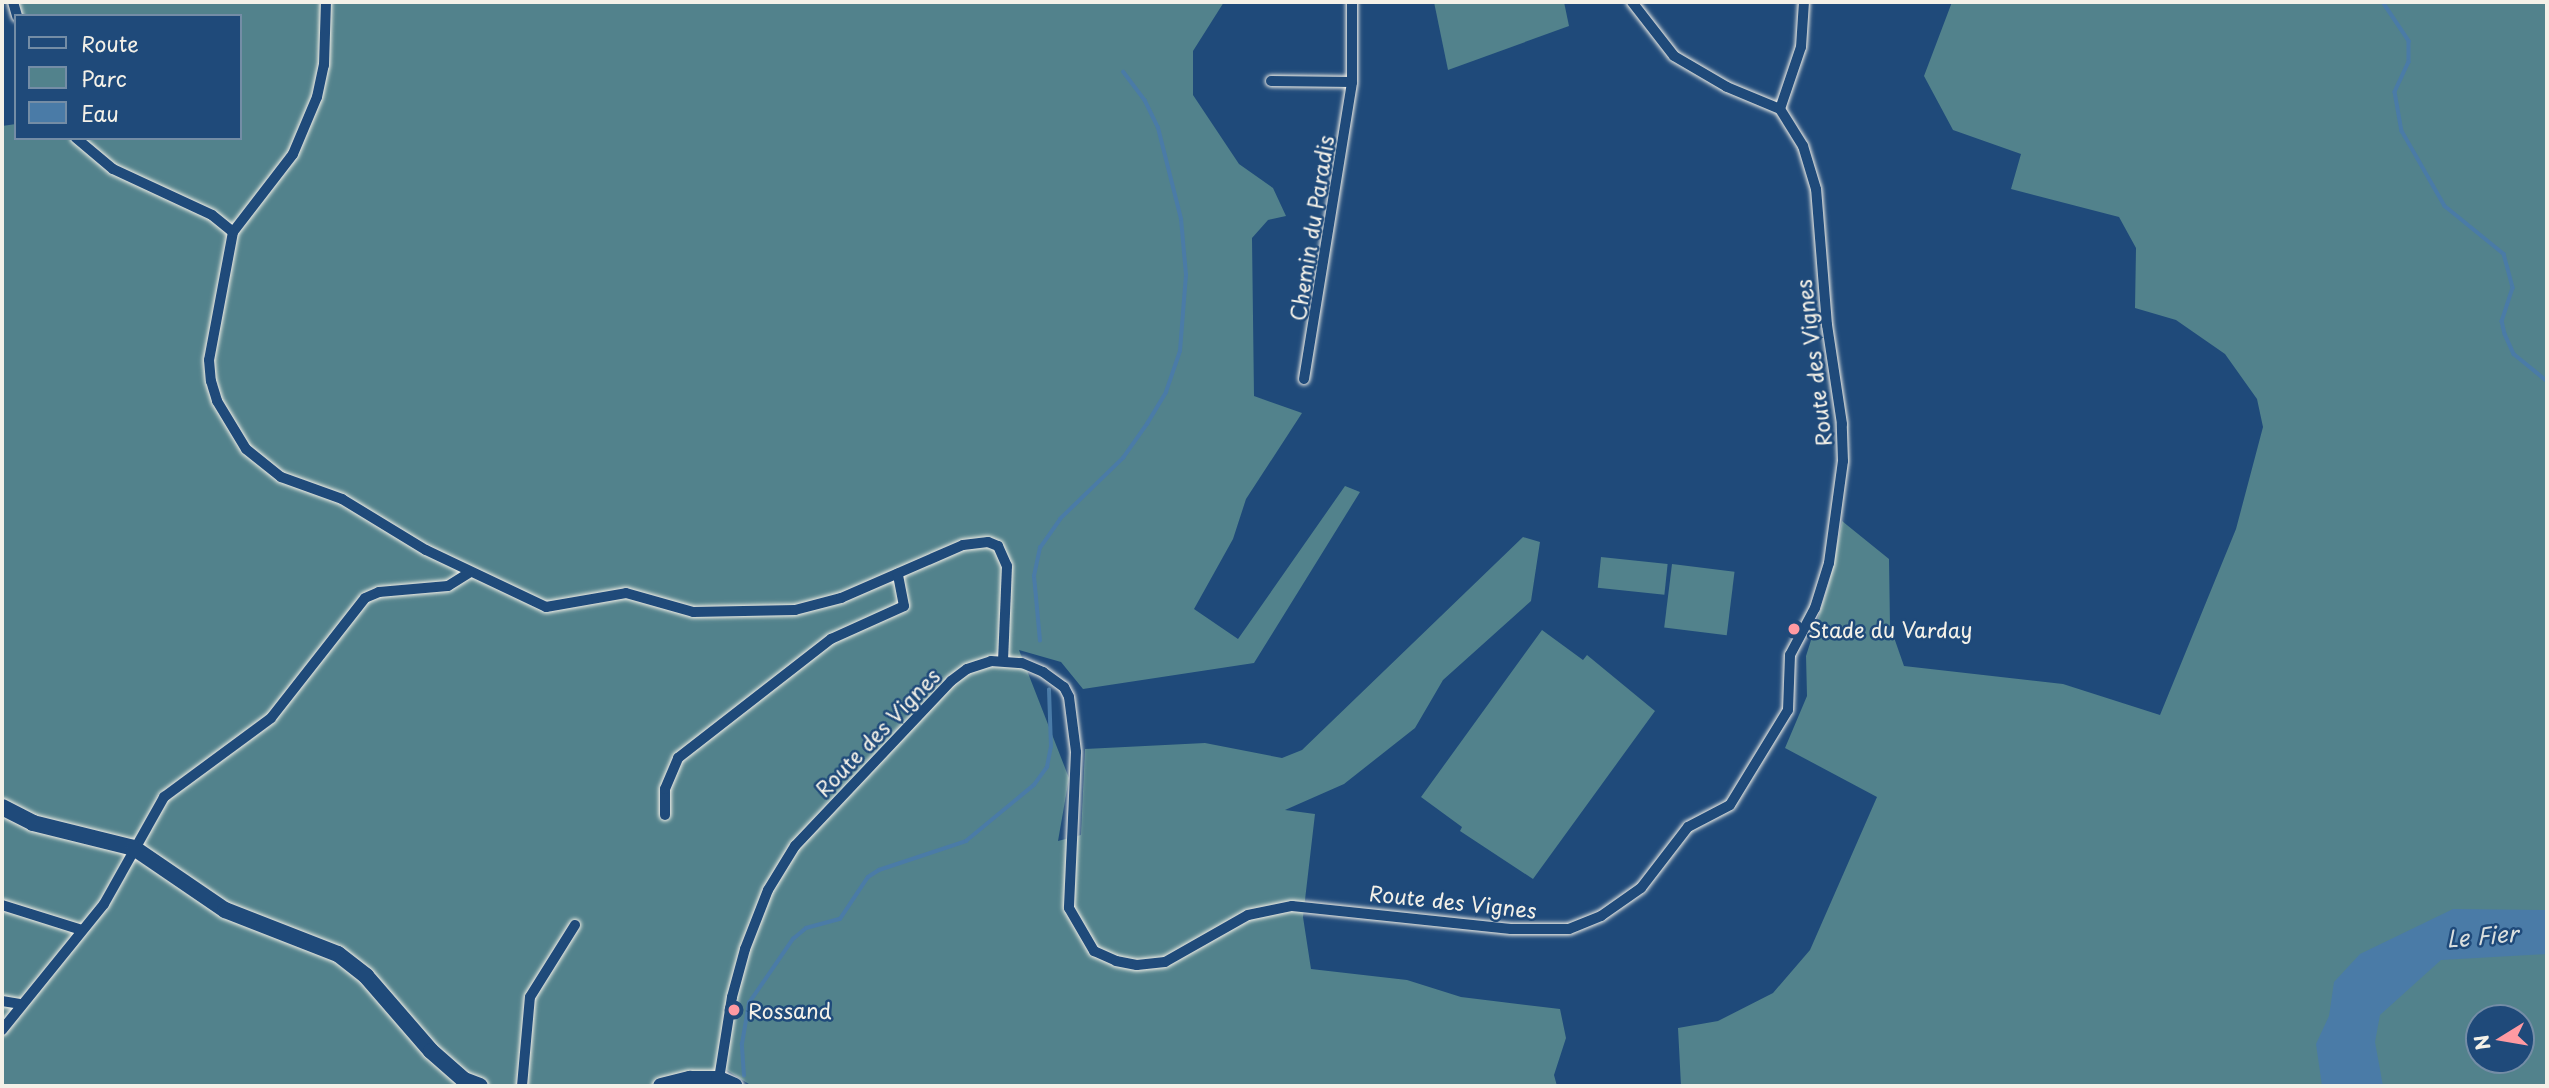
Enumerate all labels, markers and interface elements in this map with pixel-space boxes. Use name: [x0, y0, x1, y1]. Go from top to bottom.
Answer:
legend: [14, 14, 242, 140]
text: Route: [81, 27, 139, 59]
text: Parc: [81, 62, 127, 94]
text: Eau: [81, 97, 119, 129]
street label: Chemin du Paradis: [1284, 133, 1338, 323]
street label: Route des Vignes: [1790, 277, 1836, 449]
place label: Stade du Varday: [1808, 616, 1975, 642]
marker: Stade du Varday: [1786, 621, 1802, 637]
street label: Route des Vignes: [809, 662, 945, 802]
street label: Route des Vignes: [1367, 880, 1539, 922]
water label: Le Fier: [2444, 919, 2520, 953]
place label: Rossand: [748, 997, 832, 1023]
marker: Rossand: [726, 1002, 742, 1018]
north arrow: [2465, 1004, 2535, 1074]
text: N: [2466, 1033, 2497, 1053]

